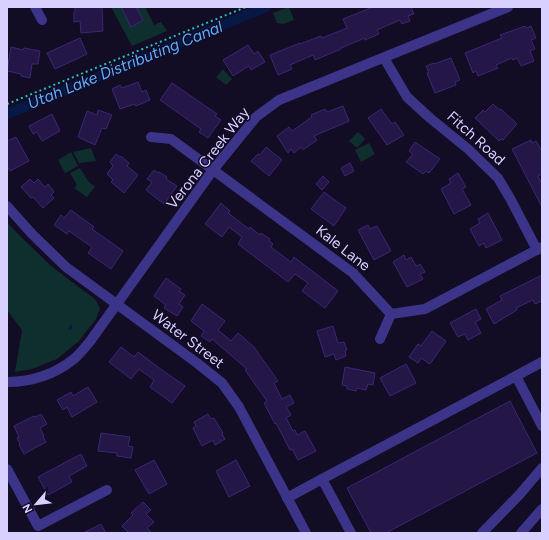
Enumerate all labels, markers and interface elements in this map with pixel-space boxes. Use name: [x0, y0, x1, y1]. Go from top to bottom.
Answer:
water label: Utah Lake Distributing Canal: [25, 17, 226, 113]
street label: Verona Creek Way: [163, 104, 253, 212]
street label: Fitch Road: [443, 107, 509, 169]
street label: Kale Lane: [312, 221, 374, 275]
street label: Water Street: [148, 306, 228, 372]
north arrow: [16, 484, 56, 524]
text: N: [20, 502, 35, 515]

